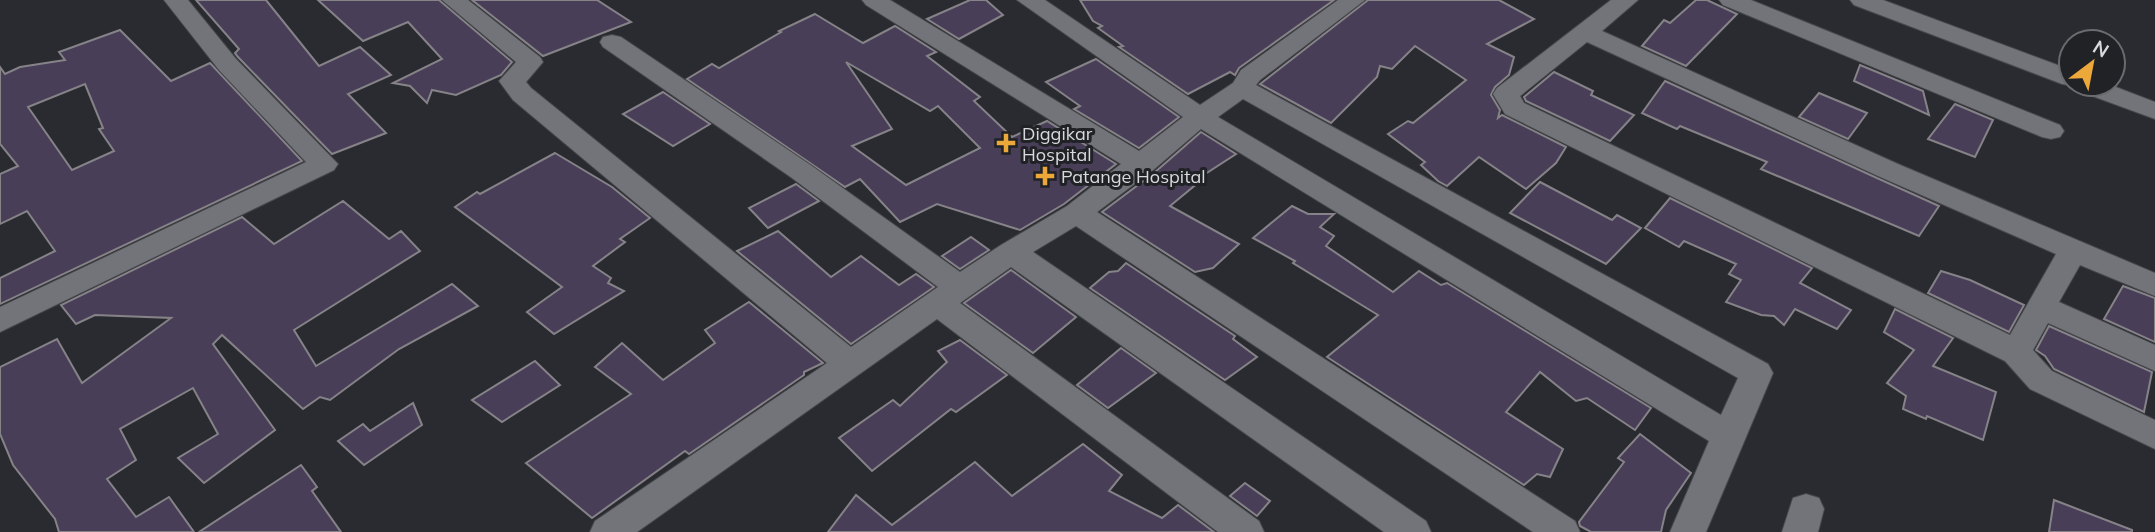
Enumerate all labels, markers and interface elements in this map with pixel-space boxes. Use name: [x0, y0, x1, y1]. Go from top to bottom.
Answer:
north arrow: [2057, 28, 2127, 98]
text: N: [2089, 35, 2113, 63]
place label: Diggikar Hospital: [1022, 122, 1093, 166]
marker: Diggikar Hospital: [996, 133, 1016, 153]
place label: Patange Hospital: [1061, 165, 1206, 188]
marker: Patange Hospital: [1035, 166, 1055, 186]

